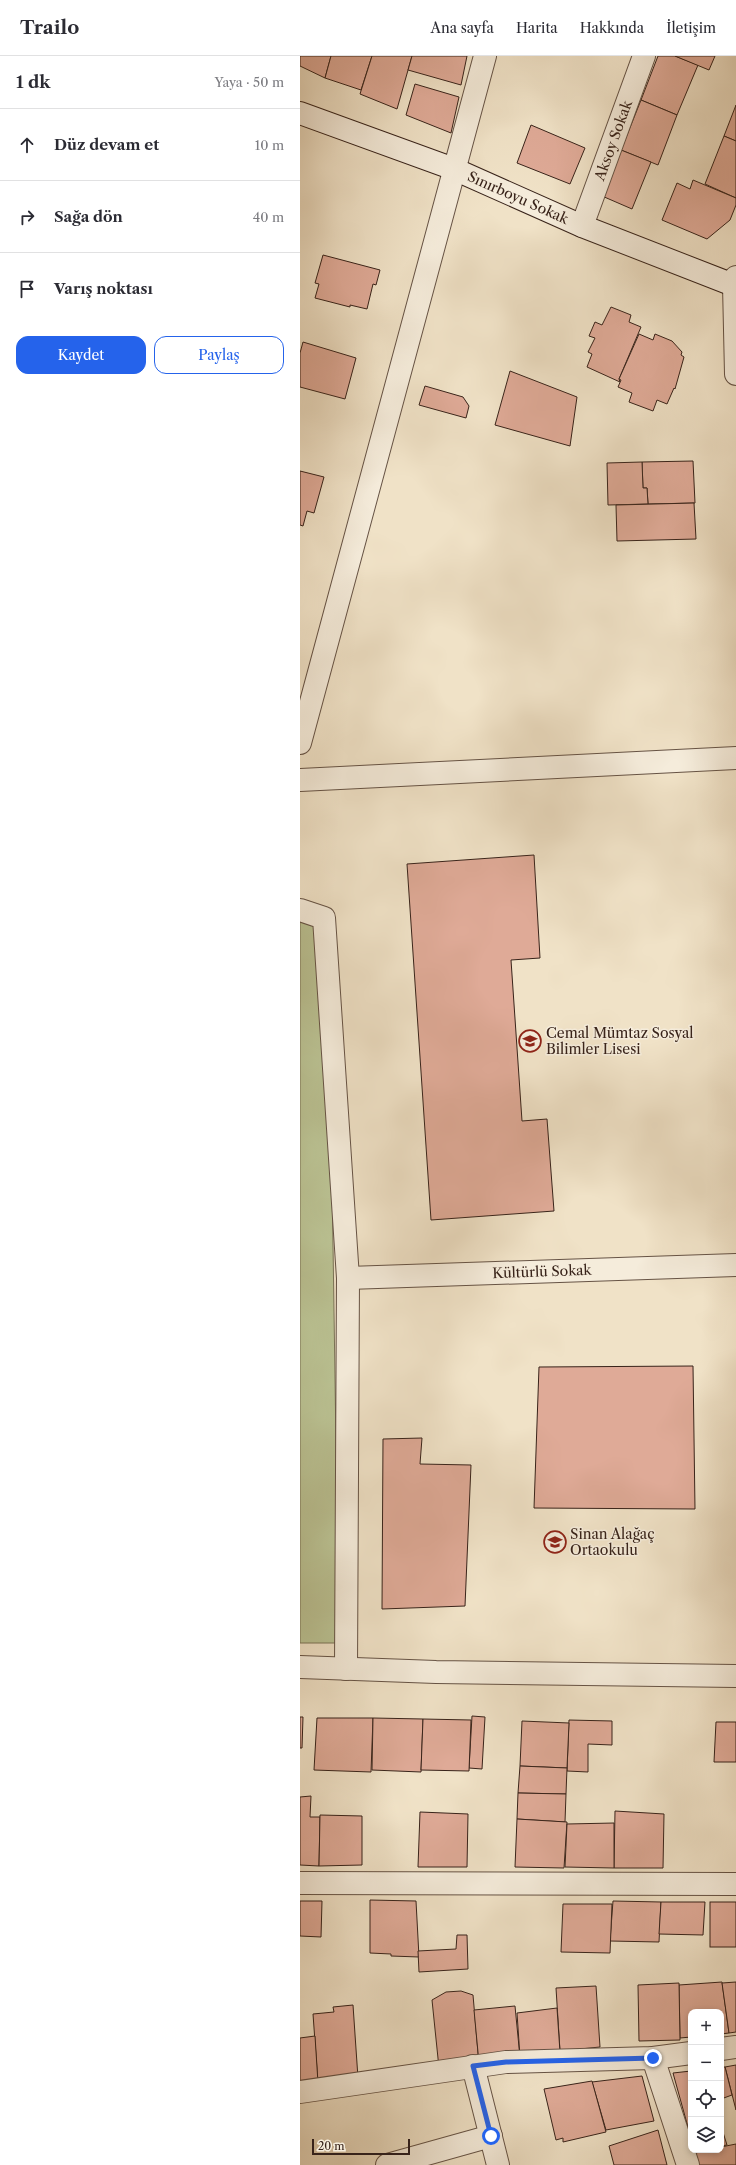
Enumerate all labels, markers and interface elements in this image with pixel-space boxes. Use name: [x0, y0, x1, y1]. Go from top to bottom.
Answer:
text: Trailo: [20, 16, 79, 39]
text: Ana sayfa: [431, 19, 494, 37]
text: Harita: [516, 19, 558, 37]
text: Hakkında: [580, 19, 644, 37]
text: İletişim: [666, 19, 716, 37]
text: 1 dk: [16, 72, 50, 92]
text: Yaya · 50 m: [214, 74, 284, 90]
street label: Aksoy Sokak: [590, 97, 636, 184]
icon: ahead: [16, 134, 38, 156]
text: Düz devam et: [54, 135, 159, 154]
text: 10 m: [255, 137, 284, 153]
street label: Sınırboyu Sokak: [465, 167, 572, 228]
icon: right: [16, 206, 38, 228]
text: Sağa dön: [54, 207, 123, 226]
text: 40 m: [253, 209, 284, 225]
icon: arrive: [16, 278, 38, 300]
text: Varış noktası: [54, 279, 153, 298]
button: Kaydet: [16, 336, 146, 374]
button: Paylaş: [154, 336, 284, 374]
place label: Cemal Mümtaz Sosyal Bilimler Lisesi: [546, 1024, 694, 1058]
school or university icon: Cemal Mümtaz Sosyal Bilimler Lisesi: [517, 1028, 543, 1054]
street label: Kültürlü Sokak: [492, 1261, 593, 1282]
place label: Sinan Alağaç Ortaokulu: [570, 1525, 655, 1559]
school or university icon: Sinan Alağaç Ortaokulu: [542, 1529, 568, 1555]
map controls: [688, 2009, 724, 2153]
button: +: [688, 2009, 724, 2045]
button: −: [688, 2045, 724, 2081]
route end: [644, 2049, 662, 2067]
button: locate: [688, 2081, 724, 2117]
button: layers: [688, 2117, 724, 2153]
route start: [482, 2127, 500, 2145]
scale bar: [312, 2137, 410, 2156]
text: 20 m: [318, 2139, 344, 2153]

